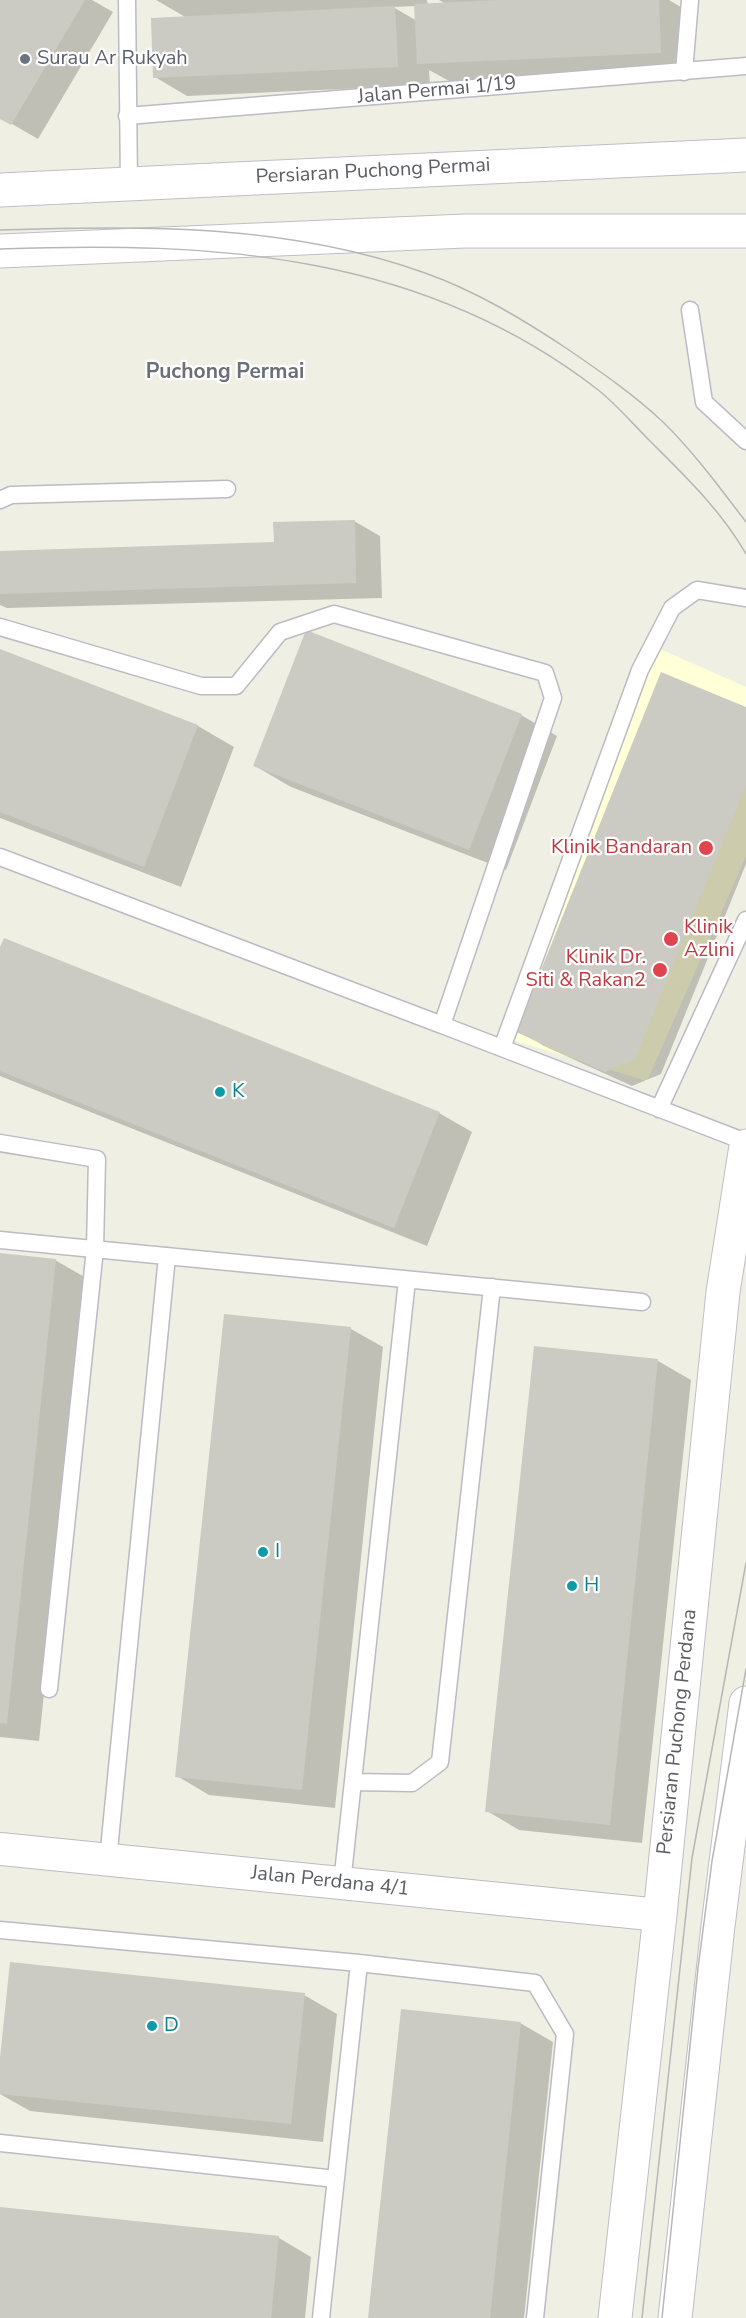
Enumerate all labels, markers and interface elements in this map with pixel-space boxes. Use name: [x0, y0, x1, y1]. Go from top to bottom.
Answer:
place label: Surau Ar Rukyah: [37, 47, 188, 71]
marker: Surau Ar Rukyah: [18, 52, 32, 66]
street label: Jalan Permai 1/19: [357, 72, 517, 110]
street label: Persiaran Puchong Permai: [255, 154, 491, 190]
district label: Puchong Permai: [146, 360, 304, 386]
place label: Klinik Bandaran: [551, 836, 692, 860]
marker: Klinik Bandaran: [697, 839, 715, 857]
place label: Klinik Azlini: [684, 916, 734, 963]
marker: Klinik Azlini: [662, 930, 680, 948]
place label: Klinik Dr. Siti & Rakan2: [525, 946, 646, 993]
marker: Klinik Dr. Siti & Rakan2: [651, 961, 669, 979]
place label: K: [232, 1080, 244, 1104]
marker: K: [213, 1085, 227, 1099]
place label: I: [275, 1540, 280, 1564]
marker: I: [256, 1545, 270, 1559]
place label: H: [584, 1574, 599, 1598]
marker: H: [565, 1579, 579, 1593]
street label: Persiaran Puchong Perdana: [653, 1608, 703, 1856]
street label: Jalan Perdana 4/1: [250, 1862, 410, 1902]
place label: D: [164, 2014, 179, 2038]
marker: D: [145, 2019, 159, 2033]

